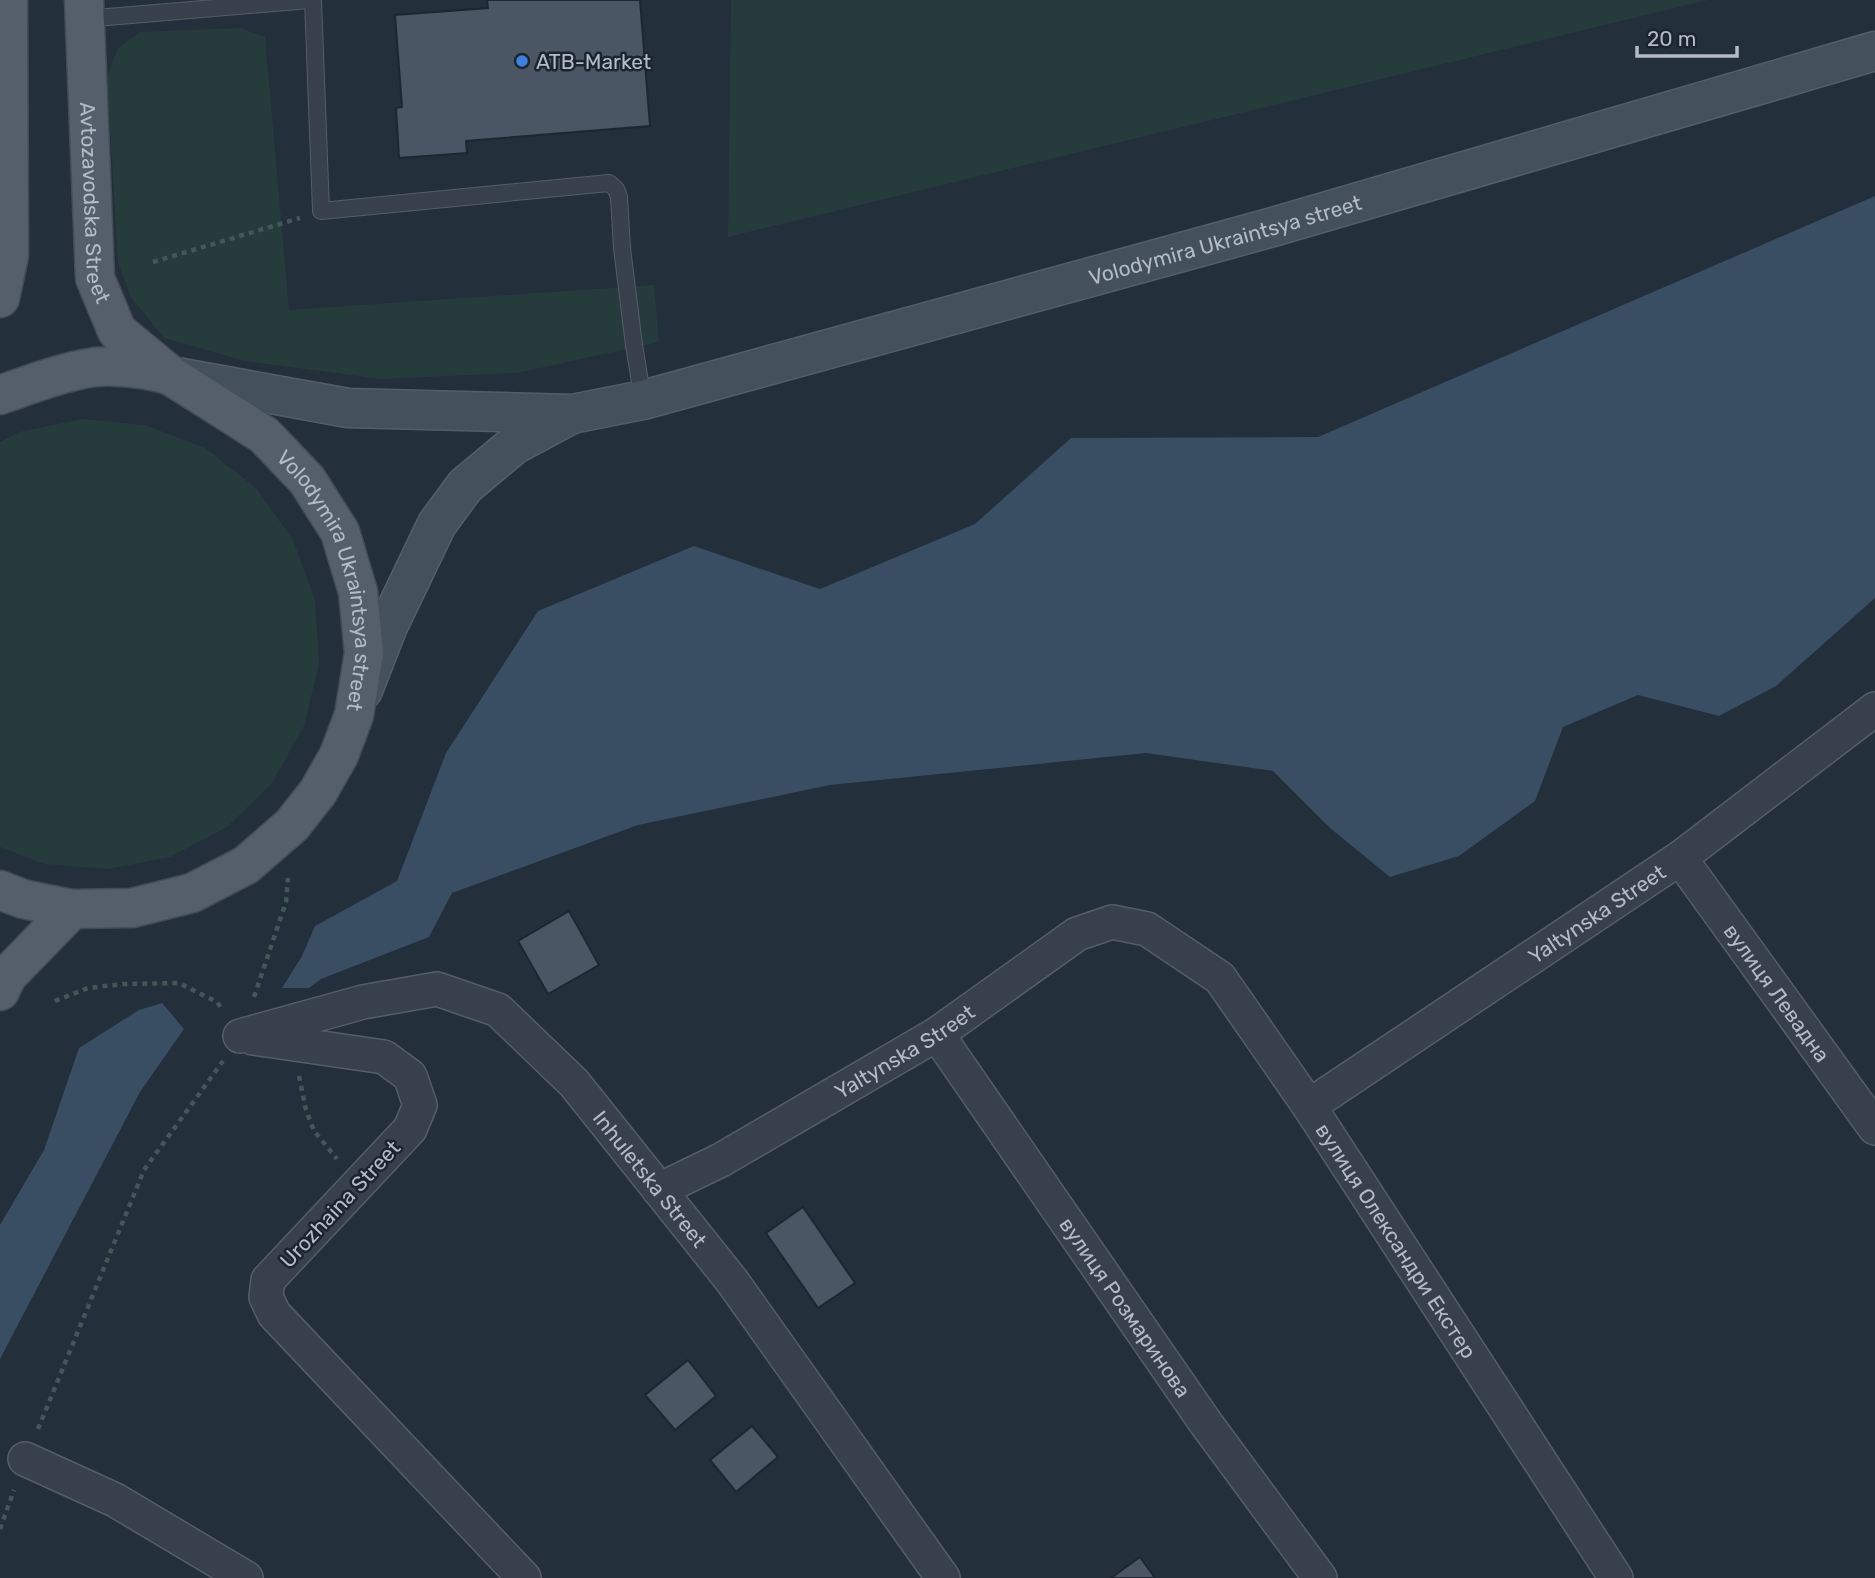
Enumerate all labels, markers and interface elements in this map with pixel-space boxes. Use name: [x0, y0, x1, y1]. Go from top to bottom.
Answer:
scale bar: [1637, 14, 1737, 58]
text: 20 m: [1647, 26, 1696, 51]
place label: ATB-Market: [536, 49, 651, 74]
marker: ATB-Market: [514, 53, 530, 69]
street label: Avtozavodska Street: [76, 101, 116, 307]
street label: Volodymira Ukraintsya street: [1086, 189, 1364, 290]
street label: Volodymira Ukraintsya street: [272, 444, 376, 713]
street label: Yaltynska Street: [1523, 859, 1670, 968]
street label: вулиця Левадна: [1719, 919, 1835, 1066]
street label: Yaltynska Street: [830, 999, 979, 1104]
street label: Inhuletska Street: [588, 1105, 712, 1252]
street label: вулиця Олександри Екстер: [1311, 1118, 1482, 1363]
street label: Urozhaina Street: [275, 1135, 405, 1273]
street label: вулиця Розмаринова: [1055, 1212, 1197, 1402]

